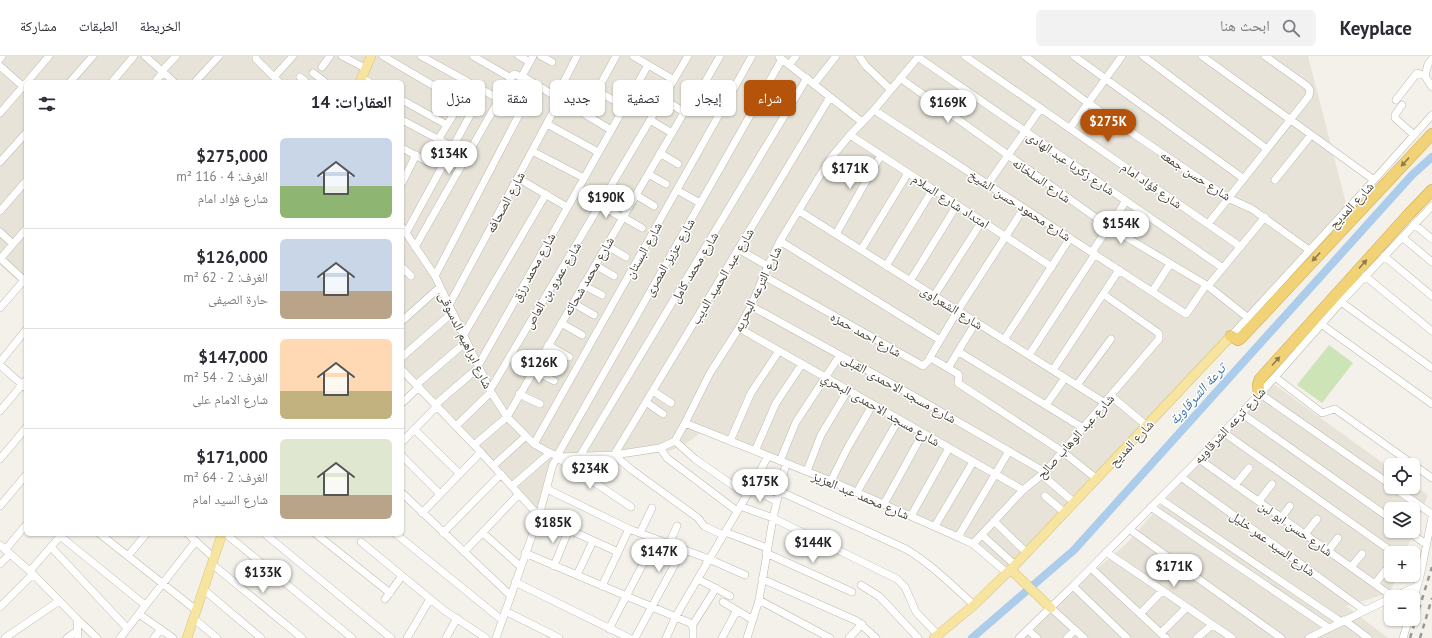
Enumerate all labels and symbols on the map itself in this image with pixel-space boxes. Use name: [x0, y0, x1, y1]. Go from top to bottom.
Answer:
pin: $169K: [920, 90, 976, 124]
pin: $275K: [1080, 109, 1136, 143]
street label: شارع زكريا عبد الهادى: [1023, 128, 1118, 200]
pin: $134K: [421, 141, 477, 175]
street label: شارع حسن جمعه: [1157, 146, 1234, 205]
street label: شارع السلخانه: [1009, 154, 1074, 207]
pin: $171K: [822, 156, 878, 190]
one-way arrow: [1400, 157, 1410, 167]
street label: شارع فؤاد امام: [1117, 158, 1185, 213]
street label: شارع محمود حسن الشيخ: [965, 166, 1074, 246]
street label: شارع الصحافه: [482, 168, 530, 236]
street label: امتداد شارع السلام: [908, 170, 993, 234]
street label: شارع المديح: [1325, 178, 1378, 233]
pin: $190K: [578, 185, 634, 219]
pin: $154K: [1093, 211, 1149, 245]
street label: شارع عزيز المصرى: [640, 215, 700, 300]
street label: شارع البستان: [621, 219, 667, 282]
street label: شارع عبد الحميد الديب: [687, 225, 759, 328]
street label: شارع محمد كامل: [667, 229, 723, 306]
street label: شارع محمد رزق: [508, 230, 560, 305]
street label: شارع محمد شحاته: [559, 234, 619, 319]
street label: شارع عمرو بن العاص: [520, 239, 586, 332]
street label: شارع الترعه البحريه: [729, 243, 787, 336]
one-way arrow: [1312, 252, 1321, 262]
one-way arrow: [1359, 259, 1368, 269]
street label: شارع الشعراوى: [917, 282, 986, 334]
street label: شارع ابراهيم الدسوقى: [434, 289, 496, 392]
street label: شارع احمد حمزه: [827, 308, 904, 362]
pin: $126K: [511, 350, 567, 384]
street label: شارع مسجد الاحمدى القبلى: [838, 350, 959, 428]
one-way arrow: [1272, 356, 1281, 366]
water label: ترعة الشرقاوية: [1165, 358, 1231, 428]
street label: شارع مسجد الاحمدى البحري: [817, 369, 943, 452]
street label: شارع ترعه الشرقاويه: [1189, 383, 1270, 468]
street label: شارع عبد الوهاب صالح: [1033, 390, 1119, 483]
street label: شارع المديح: [1105, 416, 1158, 471]
pin: $234K: [562, 456, 618, 490]
street label: شارع محمد عبد العزيز: [808, 467, 912, 525]
pin: $175K: [732, 469, 788, 503]
street label: شارع حسن ابو لبن: [1255, 497, 1336, 561]
street label: شارع السيد عمر خليل: [1226, 507, 1319, 581]
pin: $185K: [525, 510, 581, 544]
pin: $144K: [785, 530, 841, 564]
pin: $147K: [631, 539, 687, 573]
pin: $171K: [1146, 554, 1202, 588]
pin: $133K: [235, 560, 291, 594]

